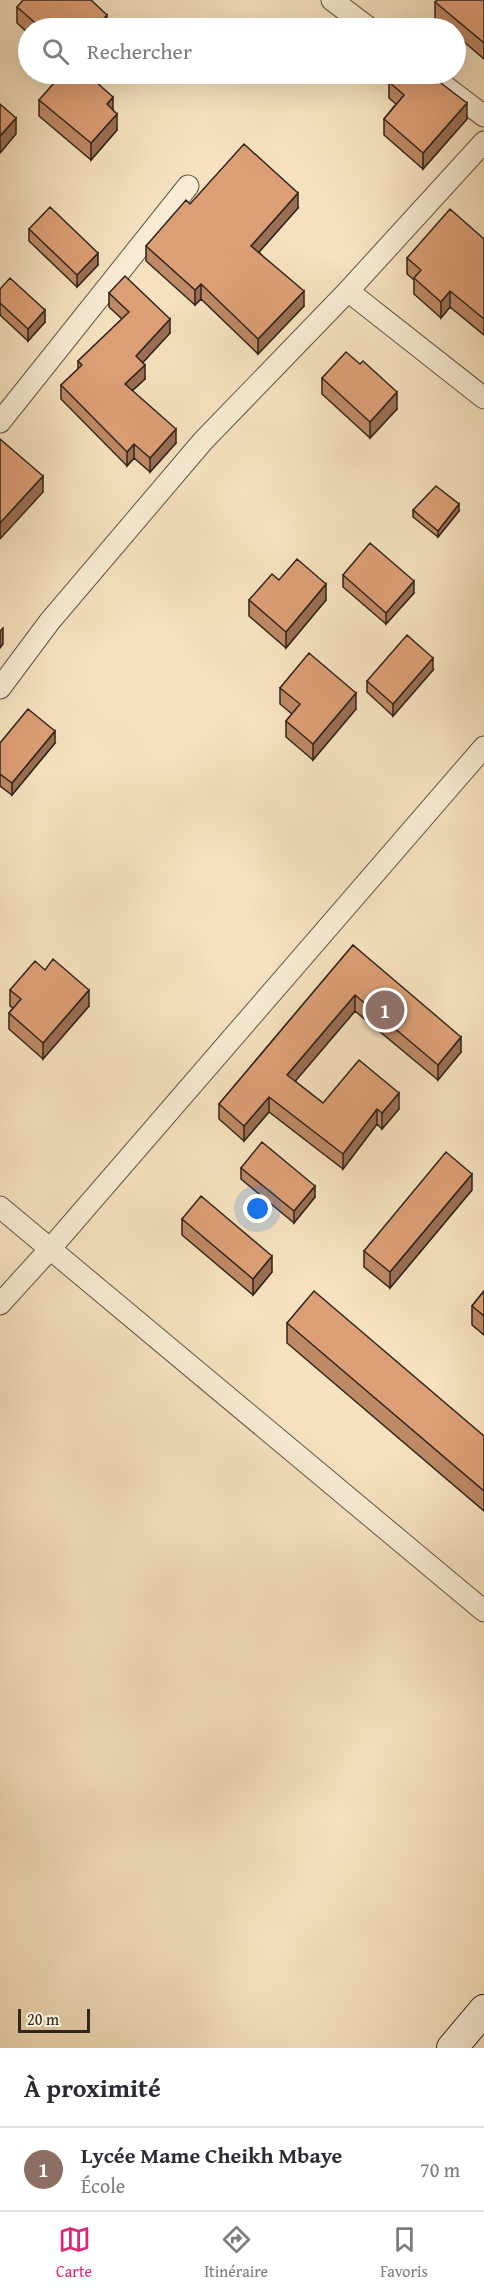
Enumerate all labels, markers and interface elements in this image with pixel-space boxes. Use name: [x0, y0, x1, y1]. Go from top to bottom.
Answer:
search box: [18, 18, 466, 84]
icon: search: [39, 35, 72, 68]
text: Rechercher: [87, 35, 192, 67]
pin: 1: [366, 988, 404, 1032]
your location: [243, 1194, 272, 1223]
scale bar: [18, 2006, 90, 2034]
text: 20 m: [27, 2007, 59, 2031]
text: À proximité: [24, 2068, 161, 2107]
text: Lycée Mame Cheikh Mbaye: [81, 2139, 342, 2171]
text: 1: [38, 2155, 49, 2184]
text: 70 m: [420, 2155, 460, 2184]
text: École: [81, 2171, 125, 2200]
tab: Carte: [56, 2223, 92, 2283]
tab: Itinéraire: [204, 2223, 268, 2283]
tab: Favoris: [380, 2223, 428, 2283]

